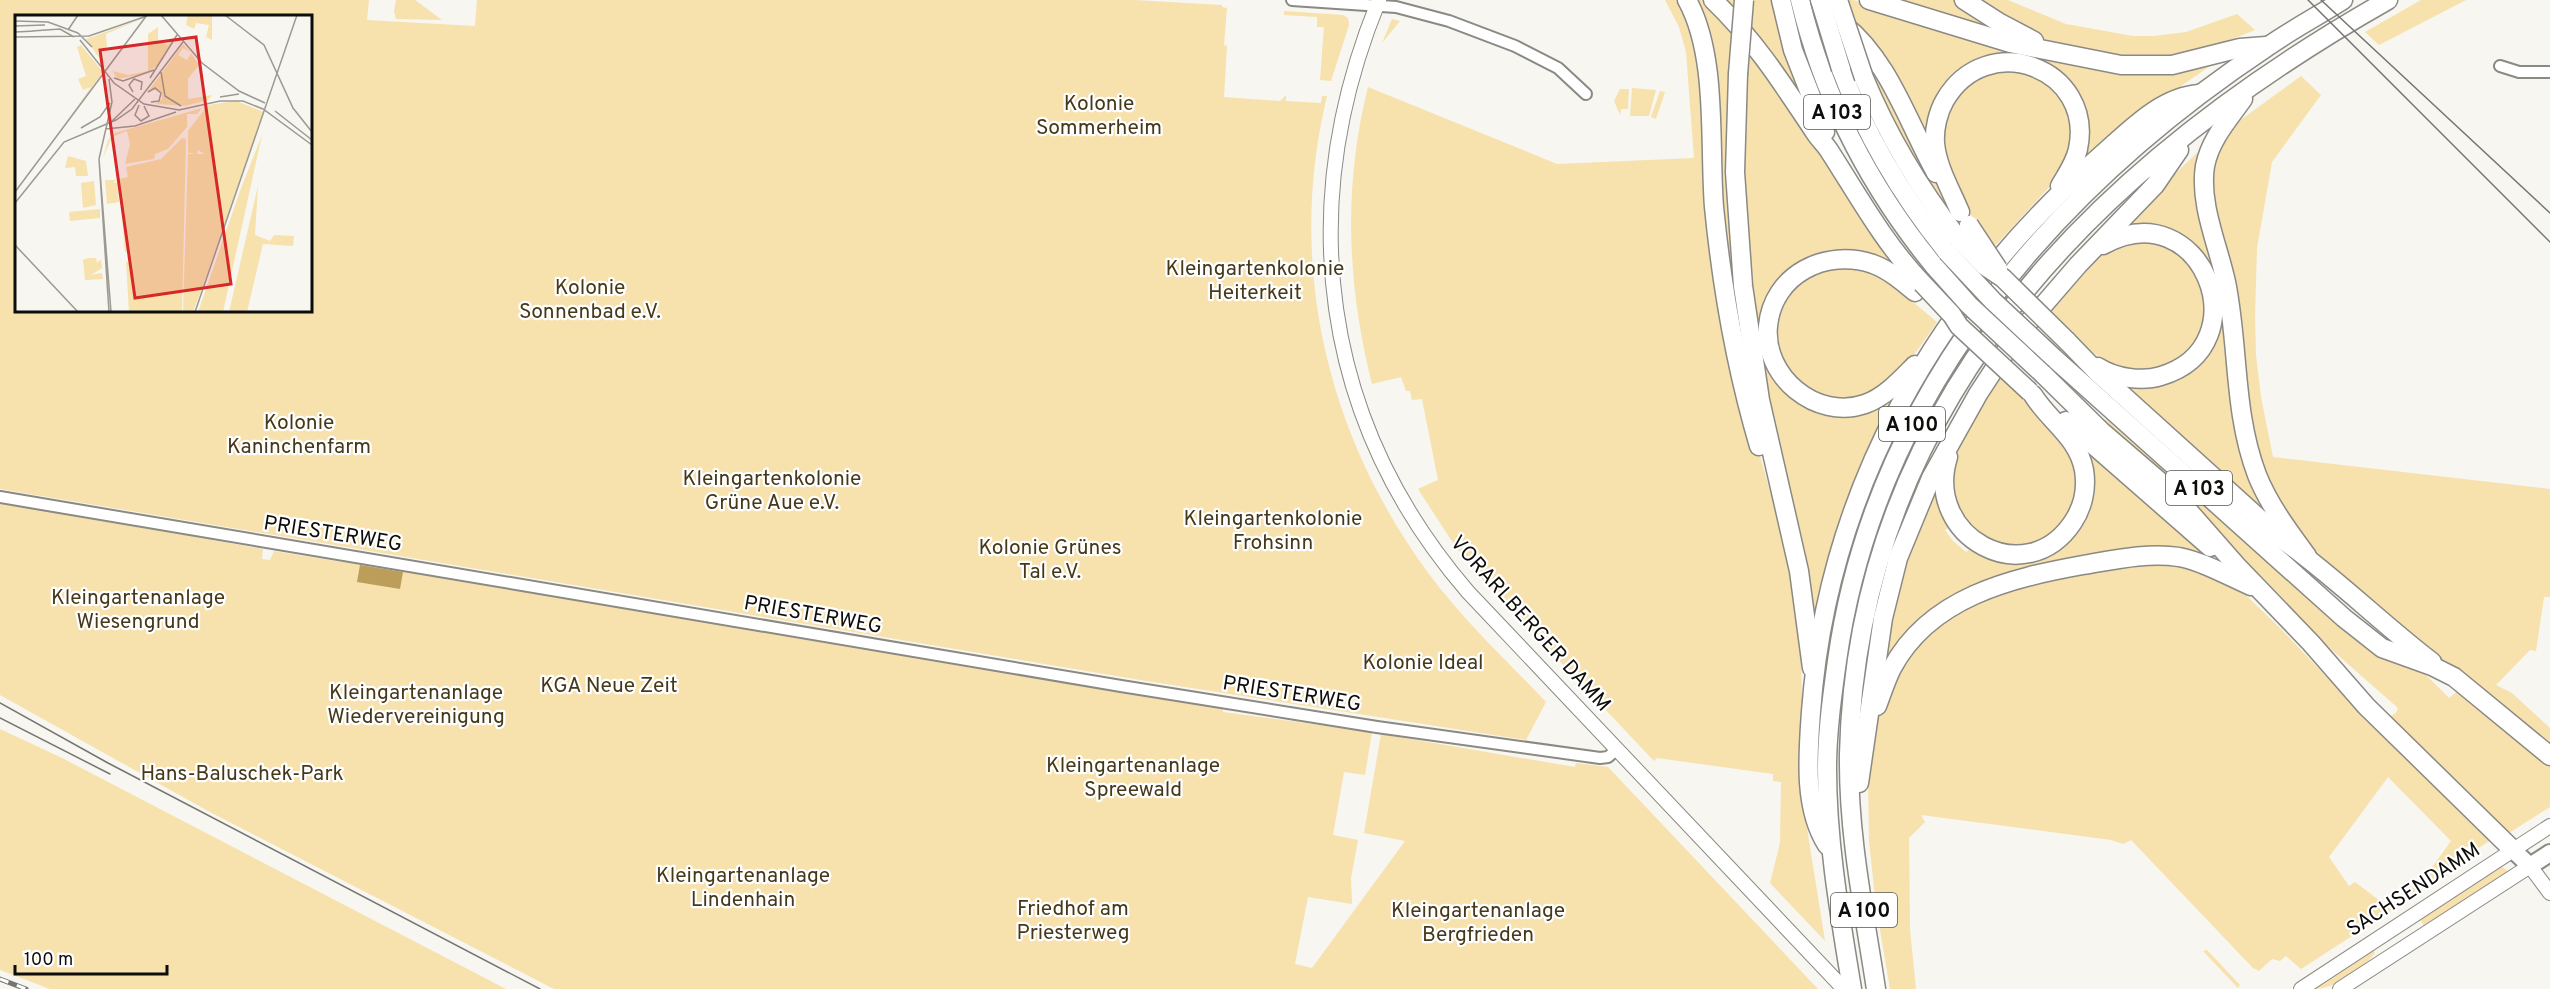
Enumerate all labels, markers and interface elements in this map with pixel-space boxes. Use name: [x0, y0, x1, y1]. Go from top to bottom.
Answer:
inset map: [15, 15, 312, 312]
park label: Kolonie Sommerheim: [1036, 91, 1162, 142]
road number: A 103: [1804, 95, 1870, 129]
park label: Kleingartenkolonie Heiterkeit: [1166, 256, 1344, 307]
park label: Kolonie Sonnenbad e.V.: [519, 275, 661, 326]
road number: A 100: [1879, 407, 1945, 441]
park label: Kolonie Kaninchenfarm: [227, 410, 371, 461]
park label: Kleingartenkolonie Grüne Aue e.V.: [683, 466, 861, 517]
road number: A 103: [2166, 471, 2232, 505]
park label: Kleingartenkolonie Frohsinn: [1184, 506, 1362, 557]
street label: PRIESTERWEG: [262, 510, 404, 559]
street label: VORARLBERGER DAMM: [1444, 530, 1616, 718]
park label: Kolonie Grünes Tal e.V.: [978, 535, 1122, 586]
park label: Kleingartenanlage Wiesengrund: [51, 585, 225, 636]
street label: PRIESTERWEG: [742, 590, 884, 641]
park label: Kolonie Ideal: [1362, 650, 1484, 677]
street label: PRIESTERWEG: [1221, 670, 1363, 719]
park label: KGA Neue Zeit: [540, 673, 678, 700]
park label: Kleingartenanlage Wiedervereinigung: [327, 680, 505, 731]
park label: Kleingartenanlage Spreewald: [1046, 753, 1220, 804]
park label: Hans-Baluschek-Park: [140, 761, 344, 788]
street label: SACHSENDAMM: [2342, 837, 2486, 944]
park label: Kleingartenanlage Lindenhain: [656, 863, 830, 914]
road number: A 100: [1831, 893, 1897, 927]
park label: Friedhof am Priesterweg: [1016, 896, 1130, 947]
park label: Kleingartenanlage Bergfrieden: [1391, 898, 1565, 949]
scale bar: [15, 938, 166, 976]
text: 100 m: [24, 949, 73, 972]

